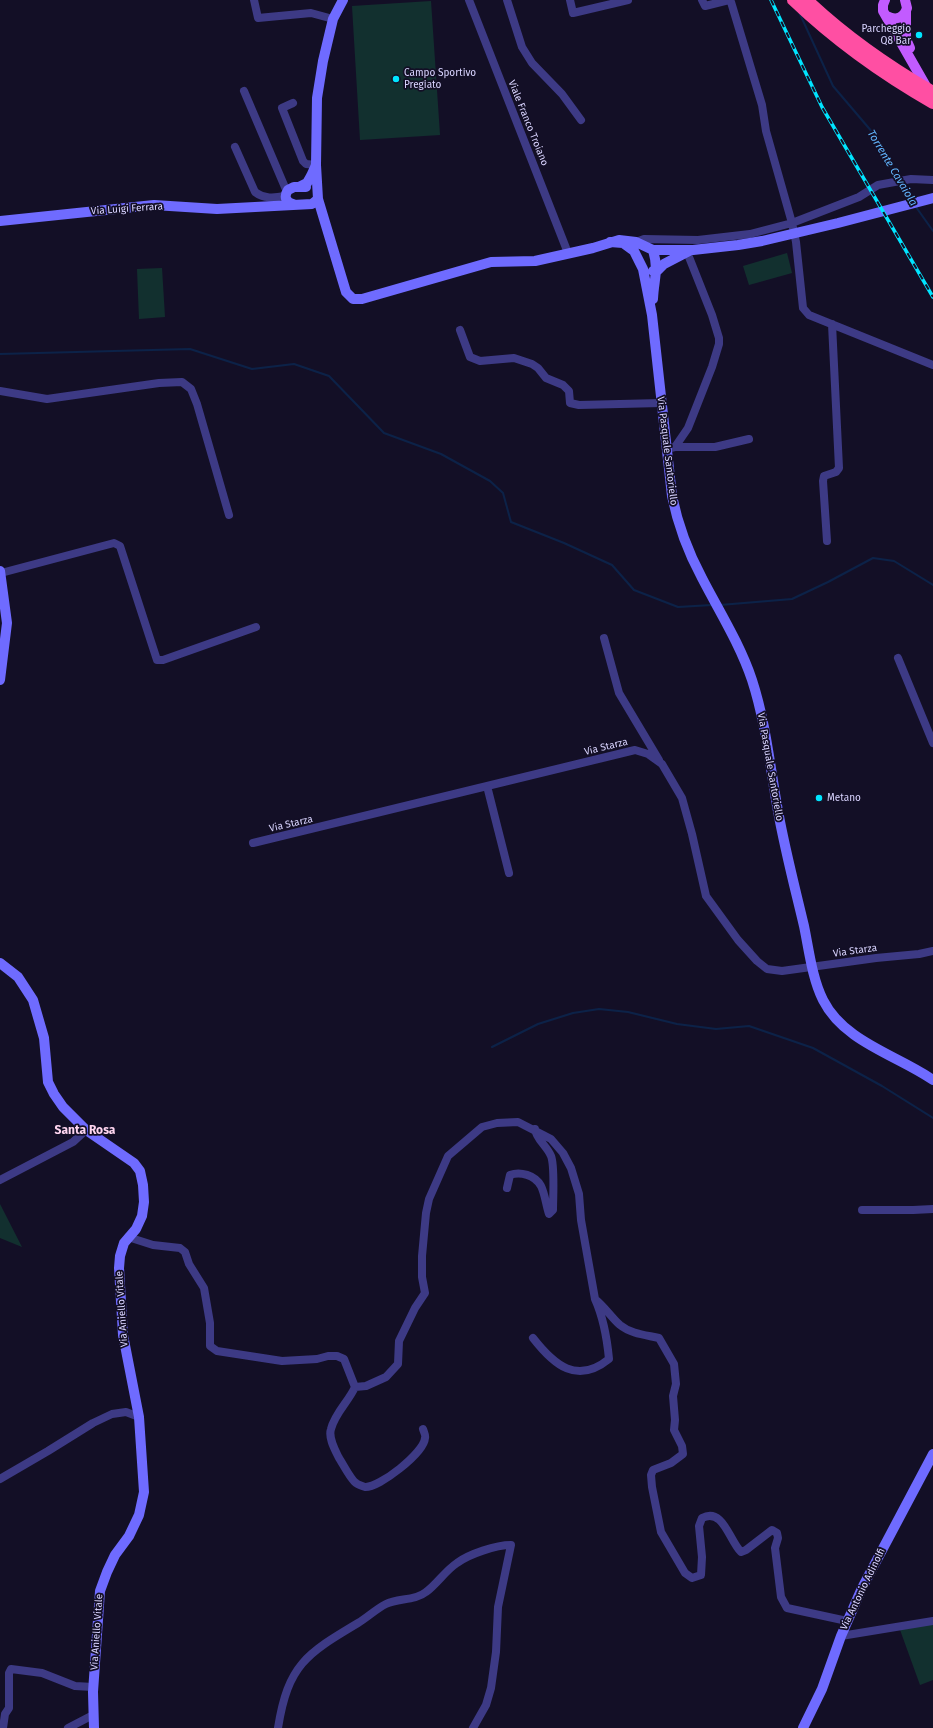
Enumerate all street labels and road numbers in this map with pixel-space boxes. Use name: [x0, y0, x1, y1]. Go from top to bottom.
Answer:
street label: Viale Franco Troiano: [505, 78, 551, 168]
street label: Via Luigi Ferrara: [90, 200, 164, 218]
street label: Via Pasquale Santoriello: [654, 396, 680, 506]
street label: Via Pasquale Santoriello: [755, 712, 785, 822]
street label: Via Starza: [583, 736, 629, 758]
street label: Via Starza: [268, 813, 314, 835]
street label: Via Starza: [832, 942, 878, 960]
street label: Via Aniello Vitale: [113, 1271, 131, 1347]
street label: Via Antonio Adinolfi: [838, 1546, 888, 1632]
street label: Via Aniello Vitale: [88, 1594, 106, 1670]

